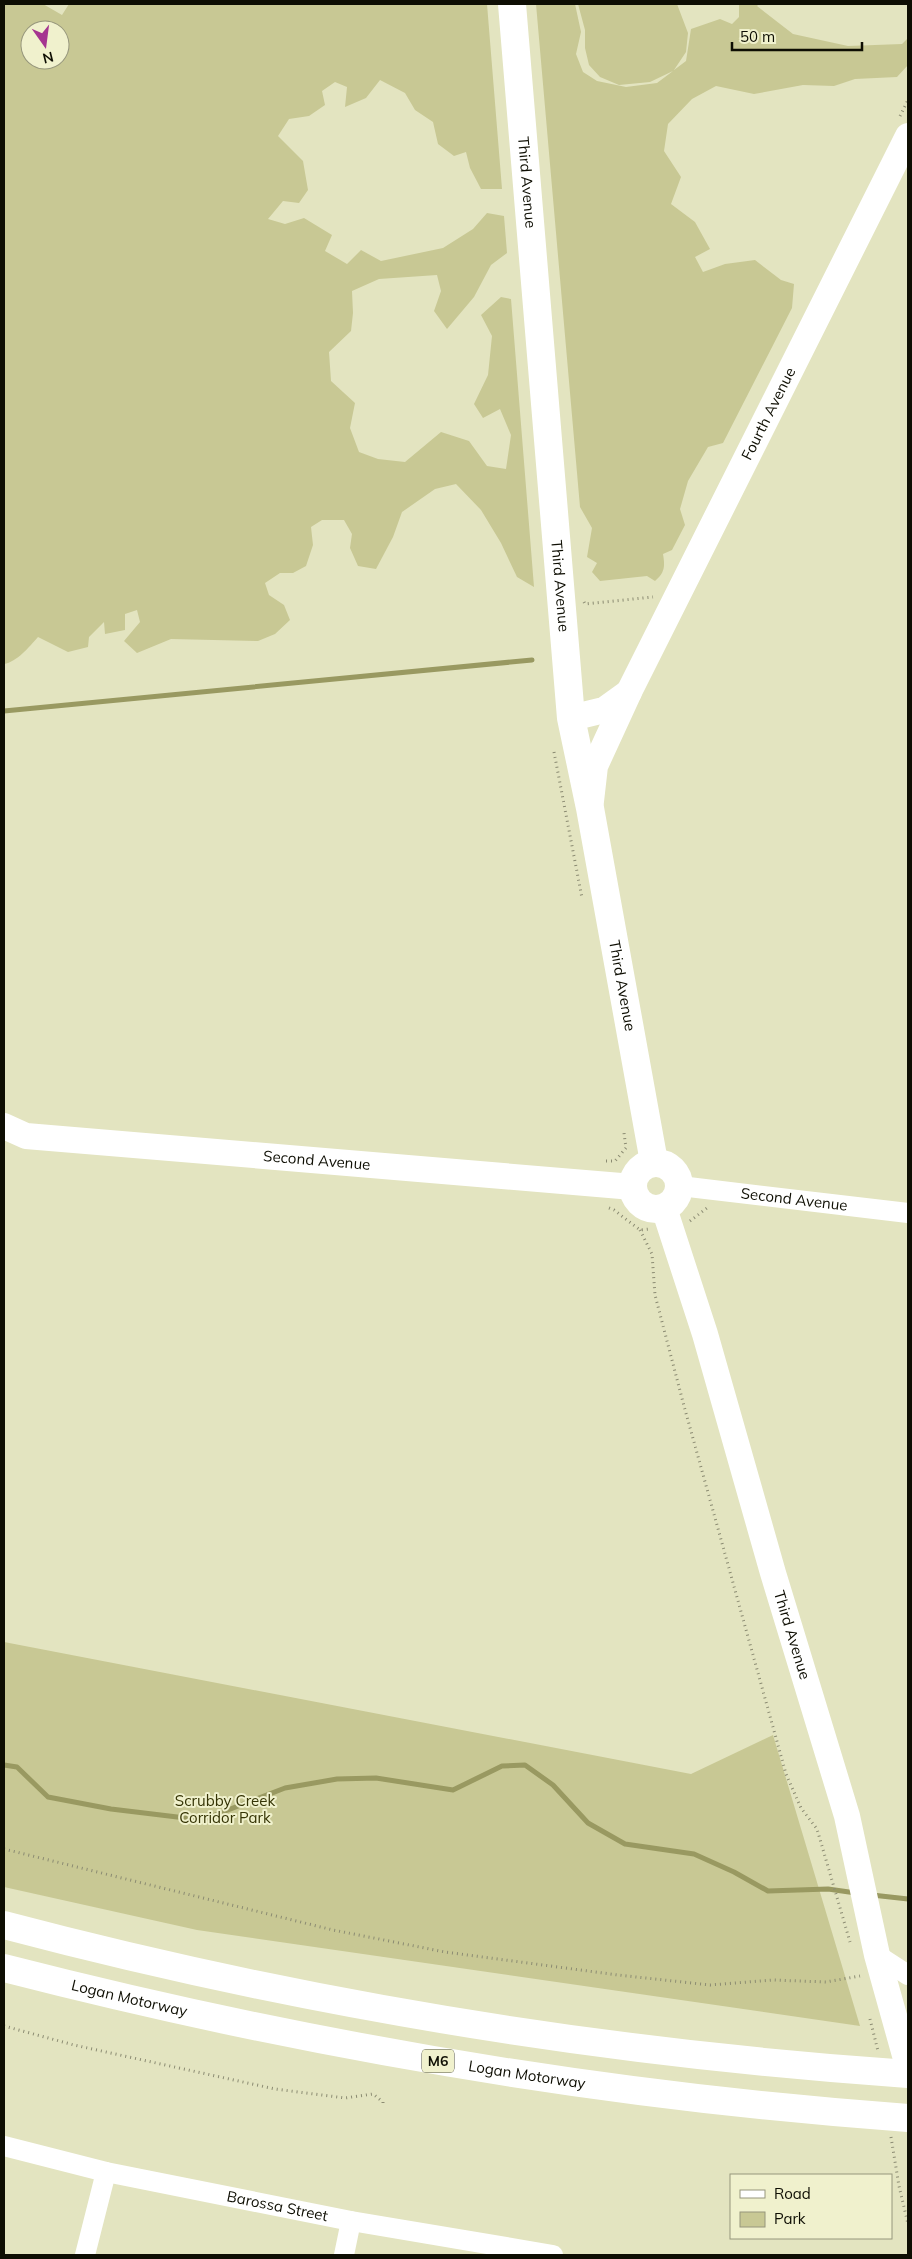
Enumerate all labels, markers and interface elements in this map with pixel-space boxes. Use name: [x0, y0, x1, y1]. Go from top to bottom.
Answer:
north arrow: [20, 20, 70, 70]
scale bar: [732, 20, 862, 52]
text: 50 m: [740, 27, 775, 46]
text: N: [41, 48, 55, 68]
street label: Third Avenue: [514, 136, 540, 229]
street label: Fourth Avenue: [737, 364, 799, 463]
street label: Third Avenue: [547, 539, 574, 633]
street label: Third Avenue: [605, 939, 640, 1033]
street label: Second Avenue: [263, 1146, 371, 1174]
street label: Second Avenue: [740, 1183, 849, 1215]
street label: Third Avenue: [770, 1588, 815, 1682]
park label: Scrubby Creek Corridor Park: [175, 1791, 275, 1827]
street label: Logan Motorway: [70, 1975, 189, 2020]
road number: M6: [422, 2050, 454, 2072]
street label: Logan Motorway: [467, 2056, 587, 2093]
legend: [730, 2174, 892, 2239]
text: Road: [774, 2184, 811, 2203]
street label: Barossa Street: [225, 2186, 330, 2225]
text: Park: [774, 2209, 806, 2228]

